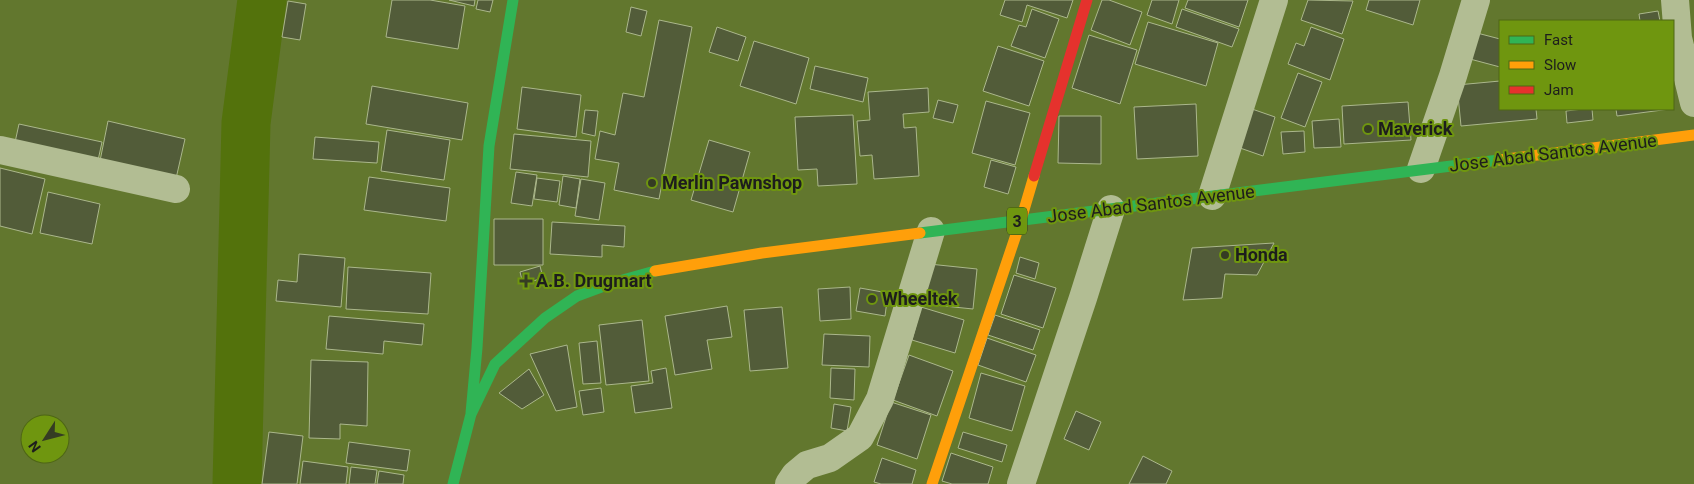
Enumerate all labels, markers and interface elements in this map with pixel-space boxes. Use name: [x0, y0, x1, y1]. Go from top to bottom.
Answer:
legend: [1499, 20, 1674, 110]
text: Fast: [1544, 31, 1573, 49]
text: Slow: [1544, 56, 1576, 74]
text: Jam: [1544, 81, 1574, 99]
place label: Maverick: [1378, 118, 1453, 139]
marker: Maverick: [1362, 123, 1374, 135]
street label: Jose Abad Santos Avenue: [1448, 129, 1658, 176]
place label: Merlin Pawnshop: [662, 172, 802, 193]
marker: Merlin Pawnshop: [646, 177, 658, 189]
street label: Jose Abad Santos Avenue: [1046, 180, 1256, 227]
road number: 3: [1007, 208, 1027, 235]
place label: Honda: [1235, 244, 1288, 265]
marker: Honda: [1219, 249, 1231, 261]
place label: A.B. Drugmart: [536, 270, 652, 291]
marker: A.B. Drugmart: [520, 275, 532, 287]
place label: Wheeltek: [882, 288, 958, 309]
marker: Wheeltek: [866, 293, 878, 305]
north arrow: [20, 414, 70, 464]
text: N: [25, 438, 44, 455]

